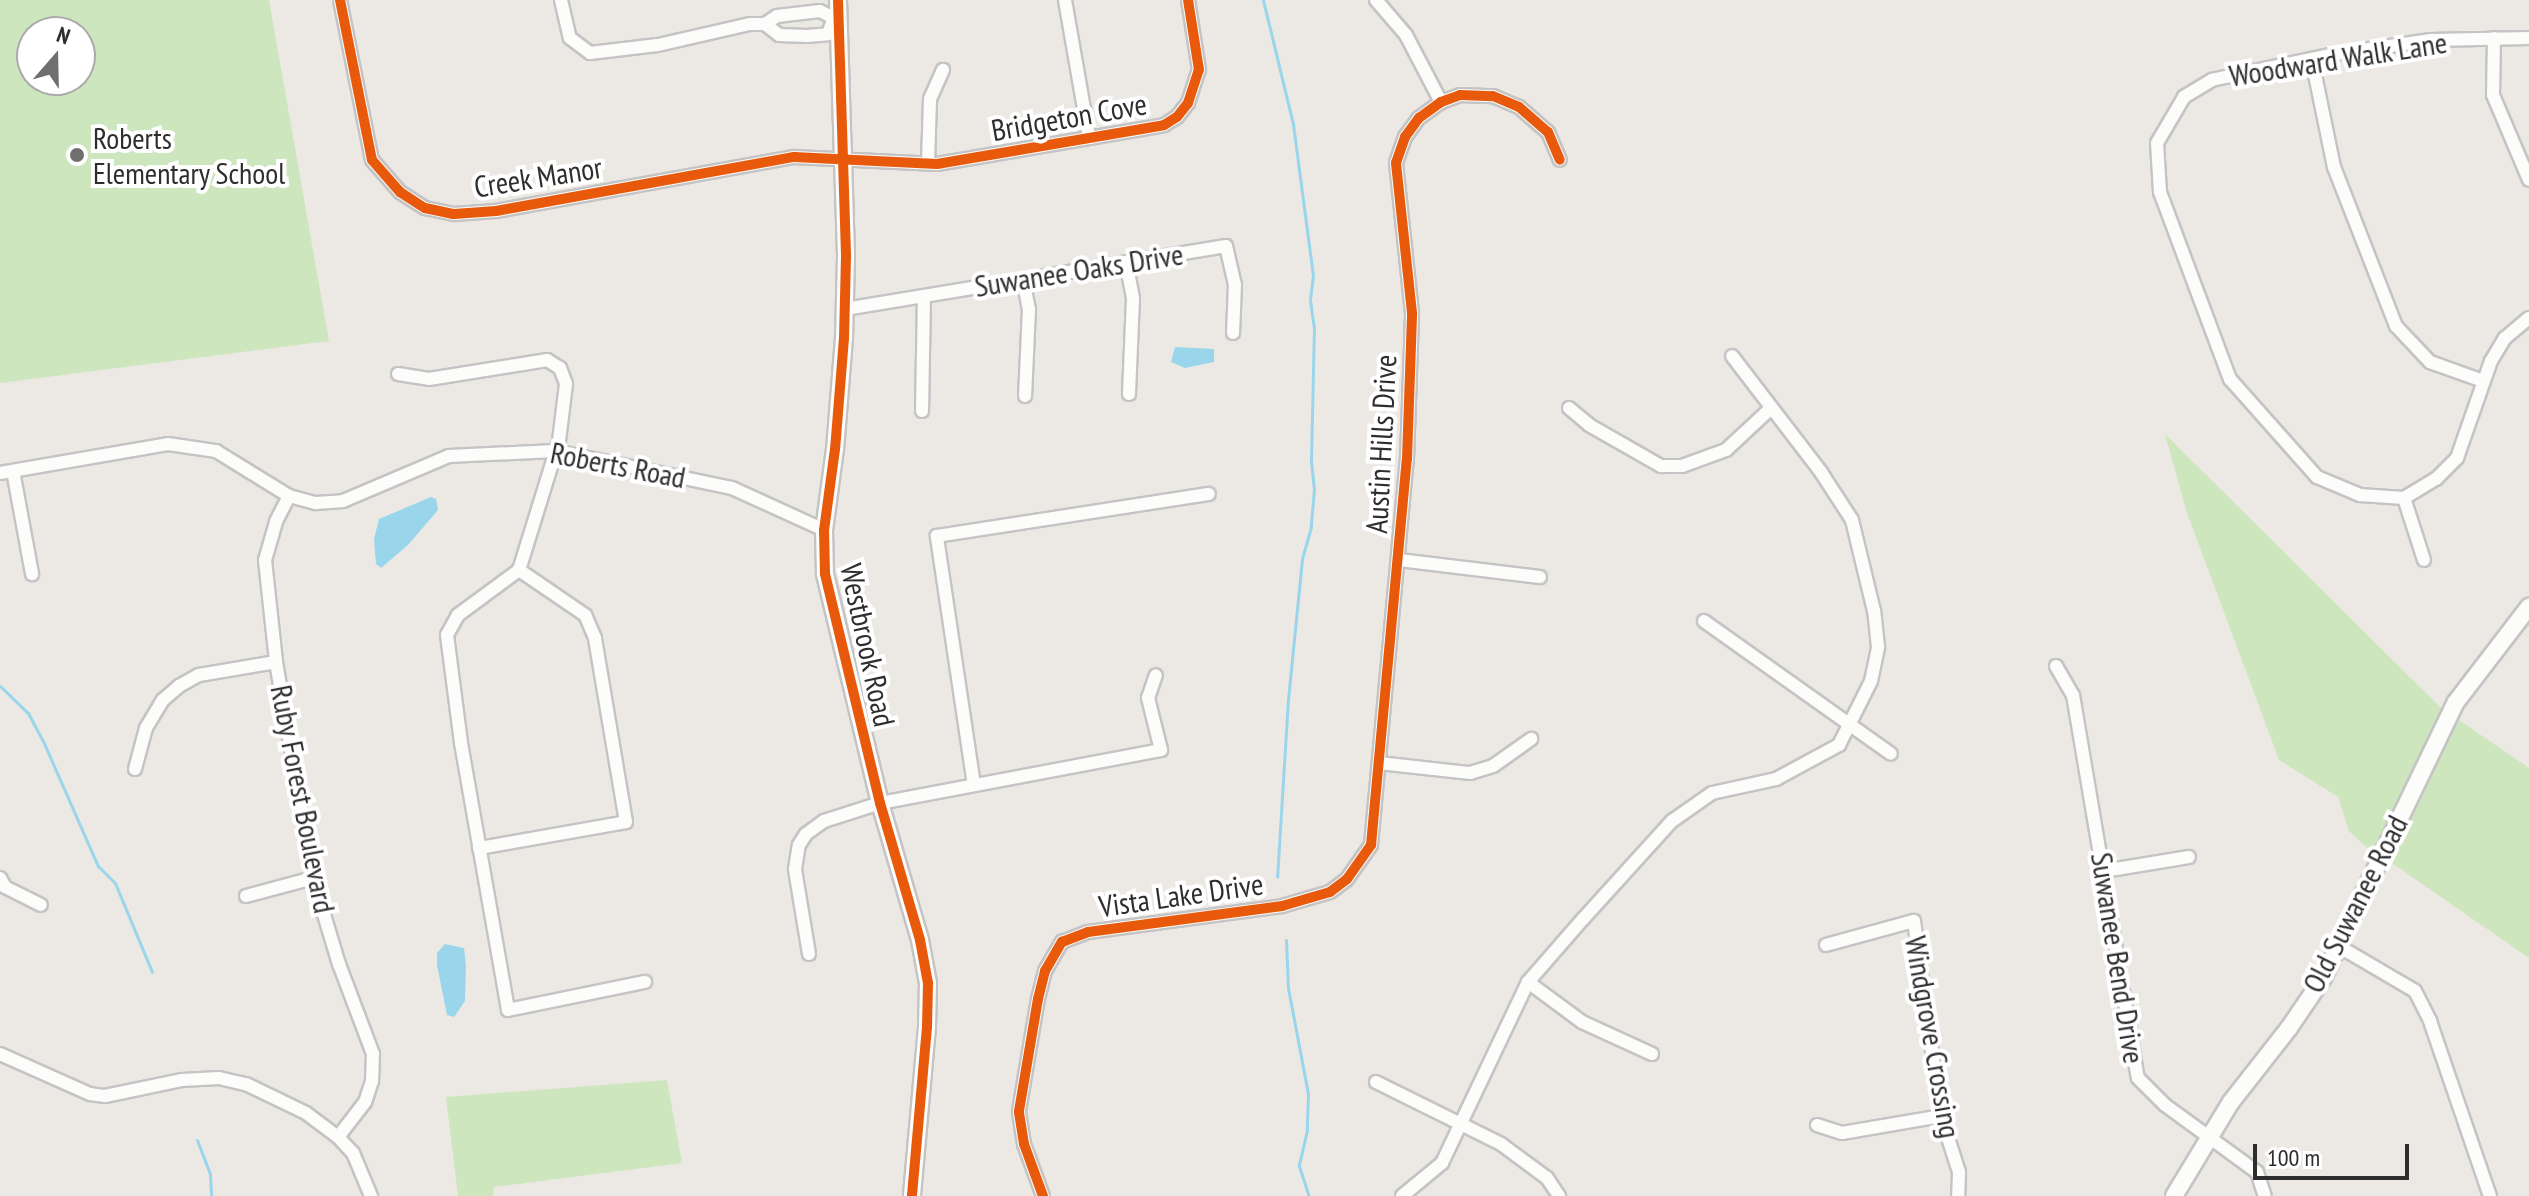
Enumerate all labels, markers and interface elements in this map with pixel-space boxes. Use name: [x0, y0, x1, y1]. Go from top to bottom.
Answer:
north arrow: [16, 16, 96, 96]
text: N: [53, 20, 74, 51]
street label: Woodward Walk Lane: [2226, 24, 2450, 94]
street label: Bridgeton Cove: [988, 86, 1150, 148]
place label: Roberts Elementary School: [93, 120, 286, 190]
marker: Roberts Elementary School: [68, 146, 86, 164]
street label: Creek Manor: [471, 149, 605, 205]
street label: Suwanee Oaks Drive: [972, 236, 1186, 304]
street label: Austin Hills Drive: [1358, 354, 1404, 534]
street label: Roberts Road: [548, 434, 688, 496]
street label: Westbrook Road: [833, 560, 903, 730]
street label: Ruby Forest Boulevard: [263, 682, 343, 916]
street label: Old Suwanee Road: [2295, 810, 2415, 998]
street label: Suwanee Bend Drive: [2084, 850, 2152, 1066]
street label: Vista Lake Drive: [1096, 866, 1266, 924]
street label: Windgrove Crossing: [1898, 933, 1968, 1141]
scale bar: [2257, 1128, 2413, 1178]
text: 100 m: [2267, 1142, 2320, 1173]

